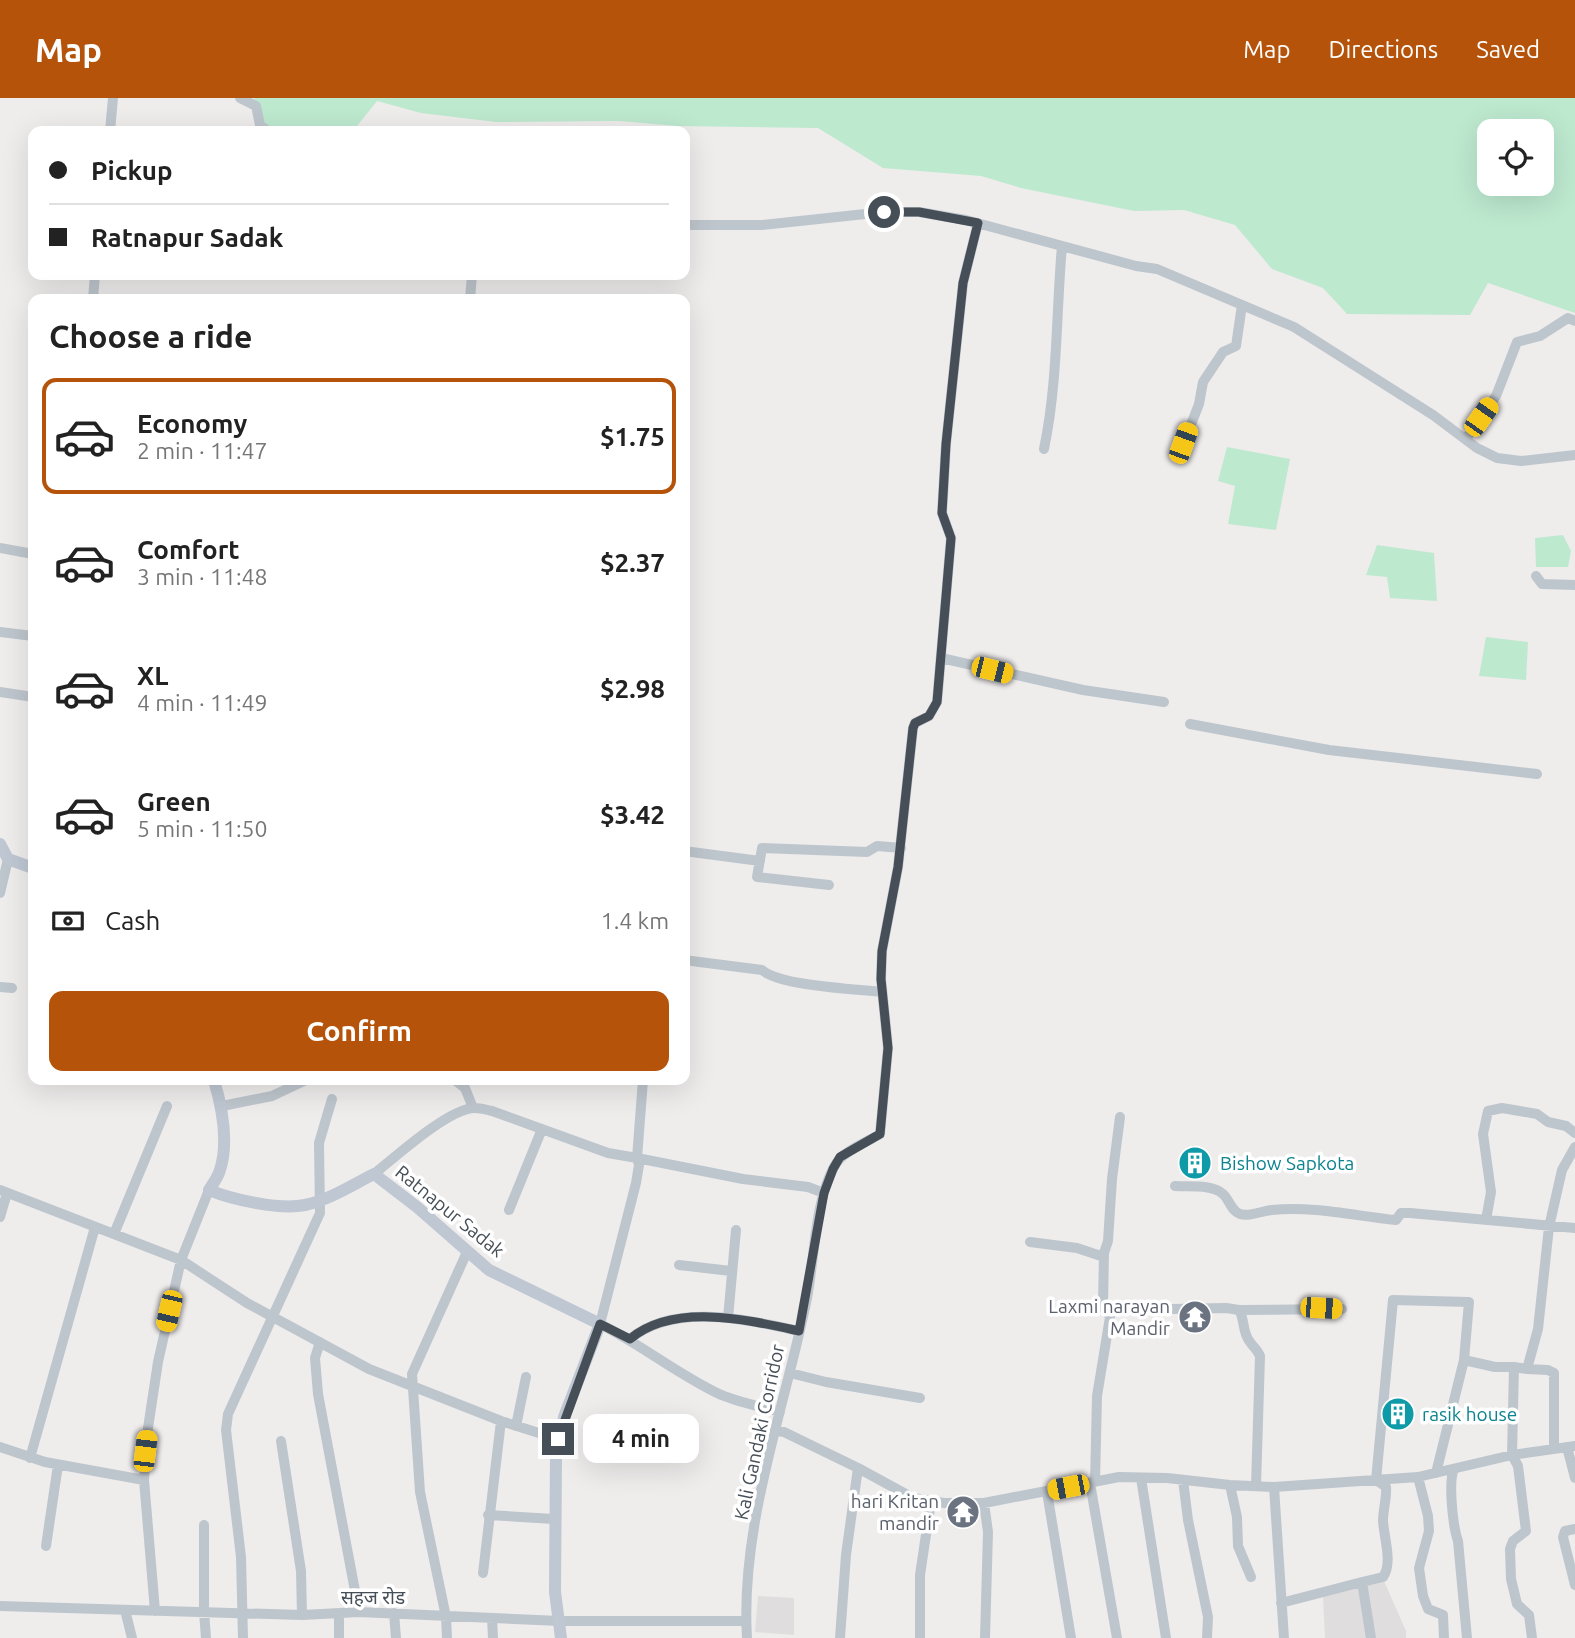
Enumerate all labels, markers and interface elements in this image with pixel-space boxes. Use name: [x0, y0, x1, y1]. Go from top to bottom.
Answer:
text: Map: [35, 31, 102, 68]
text: Map: [1243, 36, 1290, 63]
text: Directions: [1328, 36, 1438, 63]
text: Saved: [1476, 36, 1540, 63]
map controls: [1477, 119, 1554, 196]
button: locate: [1477, 119, 1554, 196]
text: Pickup: [91, 156, 173, 185]
route start: [868, 196, 900, 228]
text: Ratnapur Sadak: [91, 223, 283, 252]
text: Choose a ride: [49, 318, 252, 354]
car: [1461, 394, 1502, 440]
icon: car: [53, 405, 116, 468]
text: Economy: [137, 409, 247, 438]
car: [1166, 420, 1201, 466]
text: $1.75: [600, 422, 665, 451]
text: 2 min · 11:47: [137, 438, 268, 463]
icon: car: [53, 531, 116, 594]
text: Comfort: [137, 535, 240, 564]
text: $2.37: [600, 548, 665, 577]
text: 3 min · 11:48: [137, 564, 268, 589]
car: [970, 655, 1015, 685]
icon: car: [53, 657, 116, 720]
text: XL: [137, 661, 168, 690]
text: $2.98: [600, 674, 665, 703]
text: 4 min · 11:49: [137, 690, 268, 715]
icon: car: [53, 783, 116, 846]
text: Green: [137, 787, 211, 816]
text: $3.42: [600, 800, 665, 829]
text: 5 min · 11:50: [137, 816, 268, 841]
icon: cash: [49, 902, 87, 940]
text: Cash: [105, 906, 160, 935]
text: 1.4 km: [601, 908, 669, 933]
button: Confirm: [49, 991, 669, 1071]
building icon: Bishow Sapkota: [1176, 1144, 1214, 1182]
place label: Bishow Sapkota: [1220, 1152, 1354, 1174]
street label: Ratnapur Sadak: [391, 1160, 509, 1262]
car: [155, 1288, 184, 1334]
place label: Laxmi narayan Mandir: [1048, 1295, 1170, 1339]
car: [1300, 1296, 1343, 1320]
temple icon: Laxmi narayan Mandir: [1176, 1298, 1214, 1336]
street label: Kali Gandaki Corridor: [730, 1342, 788, 1522]
building icon: rasik house: [1379, 1395, 1417, 1433]
place label: rasik house: [1422, 1403, 1517, 1425]
callout: 4 min: [582, 1414, 698, 1464]
route end: [542, 1423, 574, 1455]
text: 4 min: [612, 1426, 670, 1451]
car: [133, 1429, 158, 1473]
car: [1046, 1473, 1091, 1501]
place label: hari Kritan mandir: [851, 1490, 939, 1534]
temple icon: hari Kritan mandir: [944, 1493, 982, 1531]
street label: सहज रोड: [341, 1586, 406, 1608]

